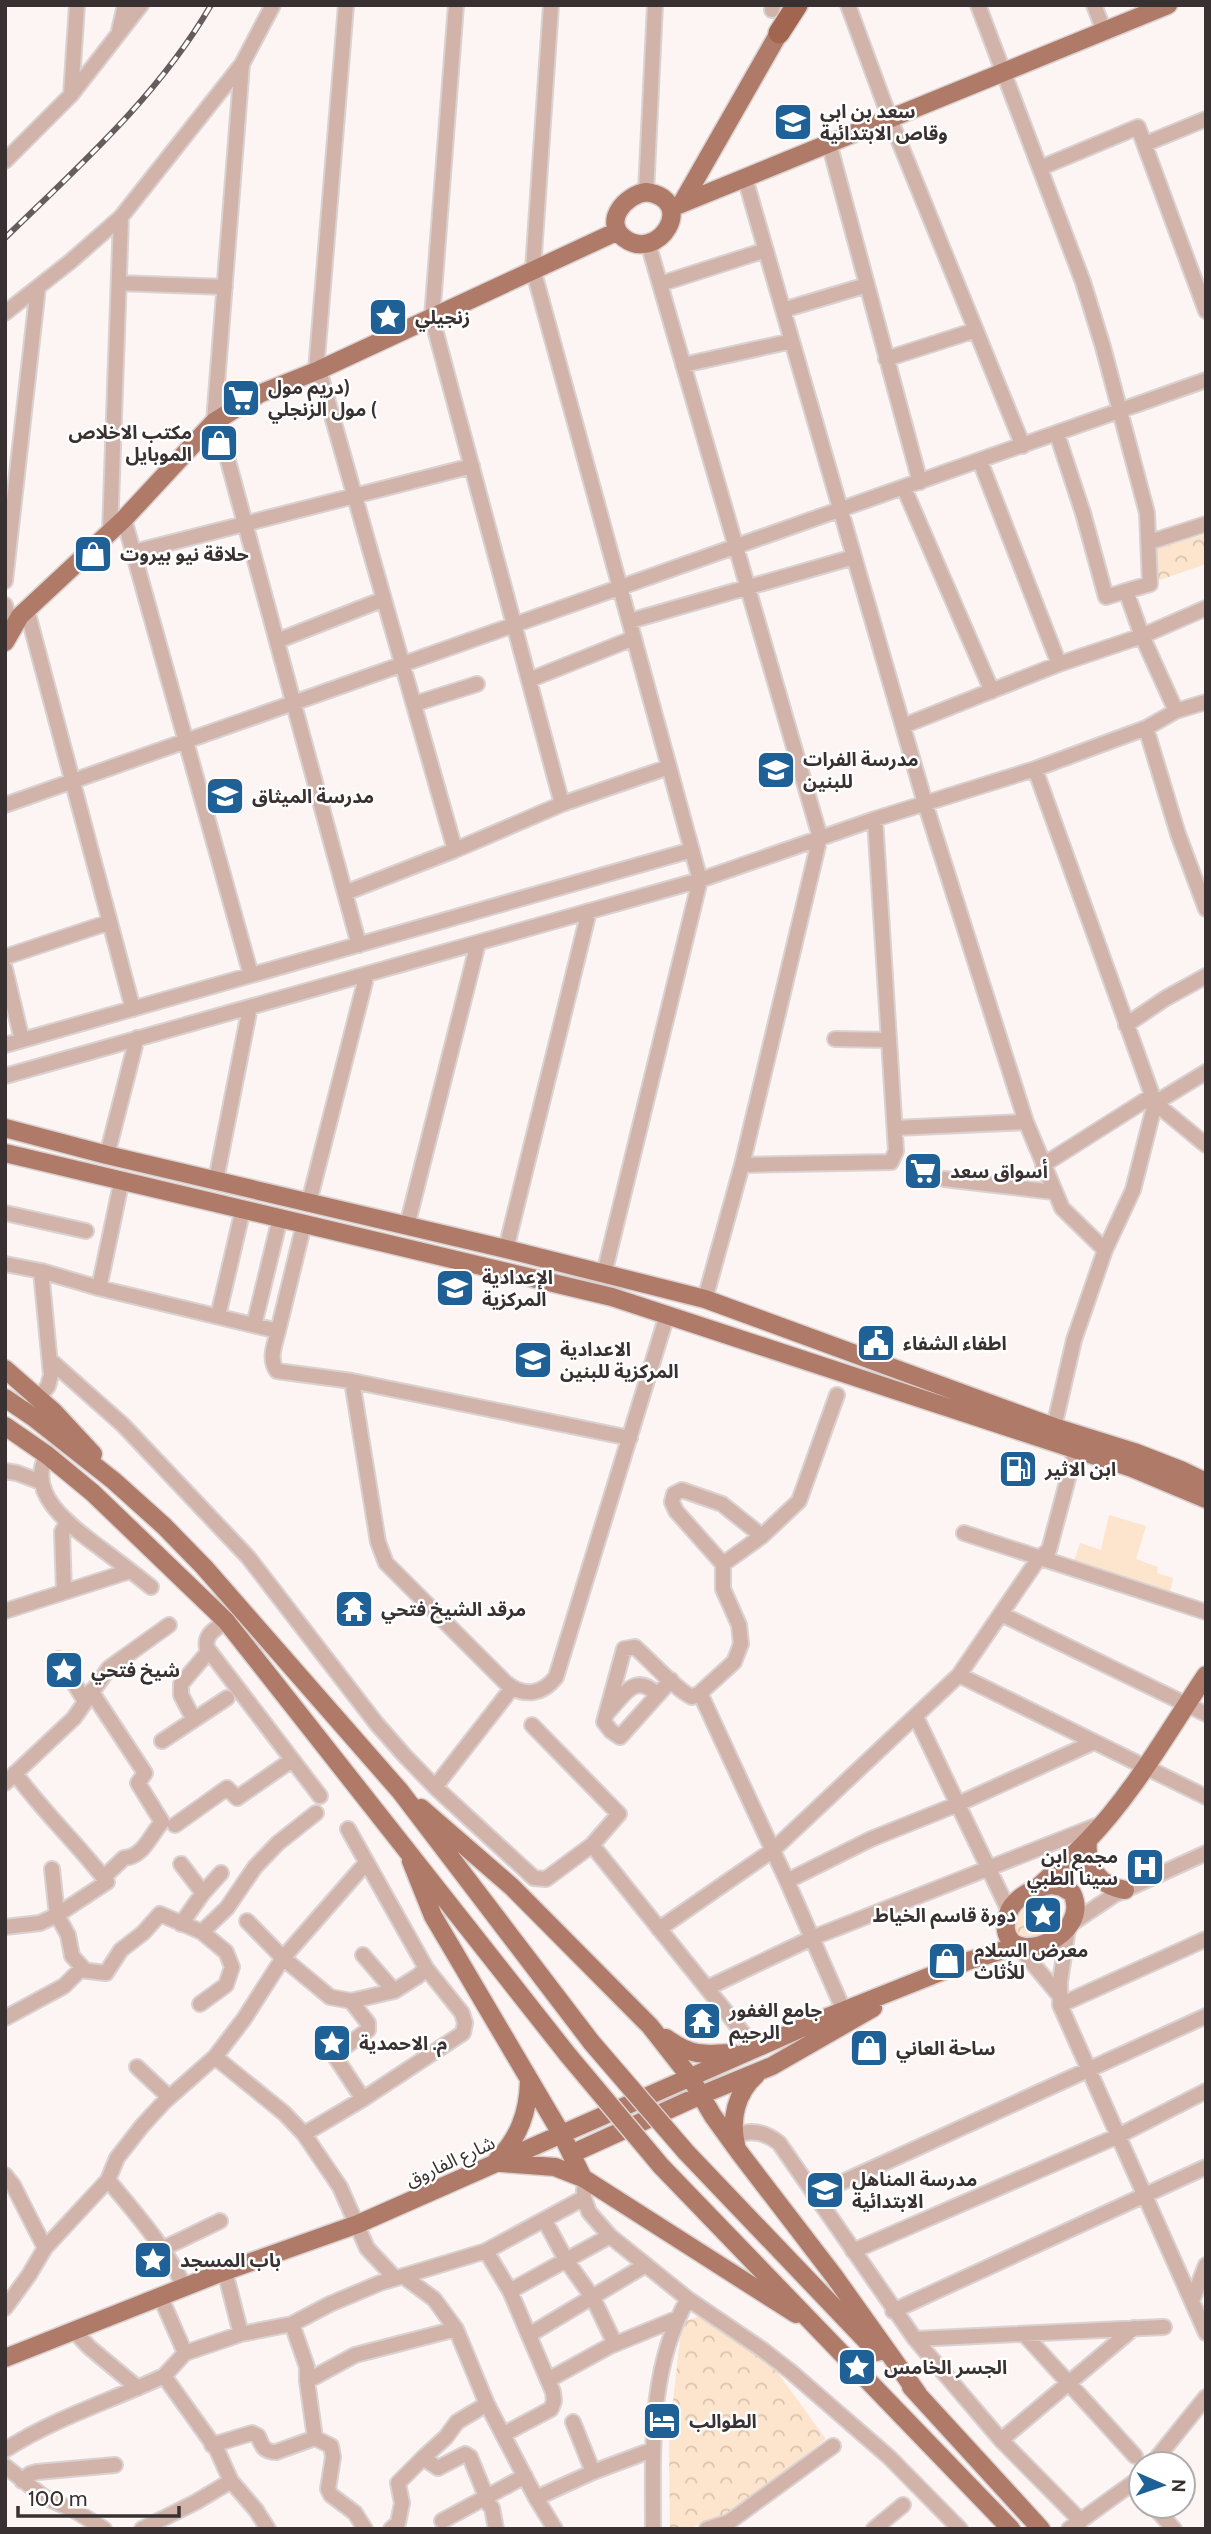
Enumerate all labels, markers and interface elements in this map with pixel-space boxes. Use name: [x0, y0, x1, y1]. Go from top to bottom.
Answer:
place label: سعد بن ابي وقاص الابتدائية: [820, 100, 948, 145]
school or university icon: سعد بن ابي وقاص الابتدائية: [772, 101, 814, 143]
place icon: زنجيلي: [367, 296, 409, 338]
place label: زنجيلي: [415, 306, 470, 332]
place label: دريم مول) مول الزنجلي (: [268, 376, 377, 424]
supermarket icon: دريم مول) مول الزنجلي (: [220, 377, 262, 419]
place label: مكتب الاخلاص الموبايل: [68, 421, 192, 466]
shop icon: مكتب الاخلاص الموبايل: [198, 422, 240, 464]
shop icon: حلاقة نيو بيروت: [72, 533, 114, 575]
place label: حلاقة نيو بيروت: [120, 543, 249, 566]
place label: مدرسة الفرات للبنين: [803, 748, 919, 793]
school or university icon: مدرسة الفرات للبنين: [755, 749, 797, 791]
school or university icon: مدرسة الميثاق: [204, 775, 246, 817]
place label: مدرسة الميثاق: [252, 785, 374, 808]
supermarket icon: أسواق سعد: [902, 1150, 944, 1192]
place label: أسواق سعد: [950, 1158, 1048, 1183]
place label: الإعدادية المركزية: [482, 1266, 553, 1311]
school or university icon: الإعدادية المركزية: [434, 1267, 476, 1309]
public building icon: اطفاء الشفاء: [855, 1322, 897, 1364]
place label: اطفاء الشفاء: [903, 1332, 1007, 1355]
place label: الاعدادية المركزية للبنين: [560, 1338, 679, 1383]
school or university icon: الاعدادية المركزية للبنين: [512, 1339, 554, 1381]
fuel station icon: ابن الاثير: [997, 1448, 1039, 1490]
place label: ابن الاثير: [1044, 1458, 1116, 1481]
temple icon: مرقد الشيخ فتحي: [333, 1588, 375, 1630]
place label: مرقد الشيخ فتحي: [381, 1598, 526, 1624]
place icon: شيخ فتحي: [43, 1649, 85, 1691]
place label: شيخ فتحي: [91, 1659, 180, 1685]
place label: مجمع ابن سينا الطبي: [1027, 1845, 1118, 1893]
hospital icon: مجمع ابن سينا الطبي: [1124, 1846, 1166, 1888]
place icon: دورة قاسم الخياط: [1022, 1894, 1064, 1936]
place label: دورة قاسم الخياط: [873, 1904, 1016, 1930]
place label: معرض السلام للأثاث: [974, 1939, 1088, 1984]
shop icon: معرض السلام للأثاث: [926, 1940, 968, 1982]
place label: جامع الغفور الرحيم: [728, 1999, 822, 2047]
temple icon: جامع الغفور الرحيم: [681, 2000, 723, 2042]
place icon: م. الاحمدية: [311, 2022, 353, 2064]
shop icon: ساحة العاني: [848, 2027, 890, 2069]
place label: م. الاحمدية: [359, 2032, 447, 2058]
place label: ساحة العاني: [896, 2037, 995, 2063]
street label: شارع الفاروق: [402, 2131, 499, 2194]
place label: مدرسة المناهل الابتدائية: [852, 2168, 977, 2213]
school or university icon: مدرسة المناهل الابتدائية: [804, 2169, 846, 2211]
place icon: باب المسجد: [132, 2239, 174, 2281]
place label: باب المسجد: [180, 2249, 281, 2272]
place icon: الجسر الخامس: [836, 2346, 878, 2388]
place label: الجسر الخامس: [884, 2356, 1007, 2379]
hotel icon: الطوالب: [641, 2400, 683, 2442]
place label: الطوالب: [689, 2410, 757, 2433]
north arrow: [1127, 2450, 1197, 2520]
scale bar: [18, 2474, 178, 2518]
text: N: [1167, 2478, 1190, 2493]
text: 100 m: [28, 2486, 87, 2511]

